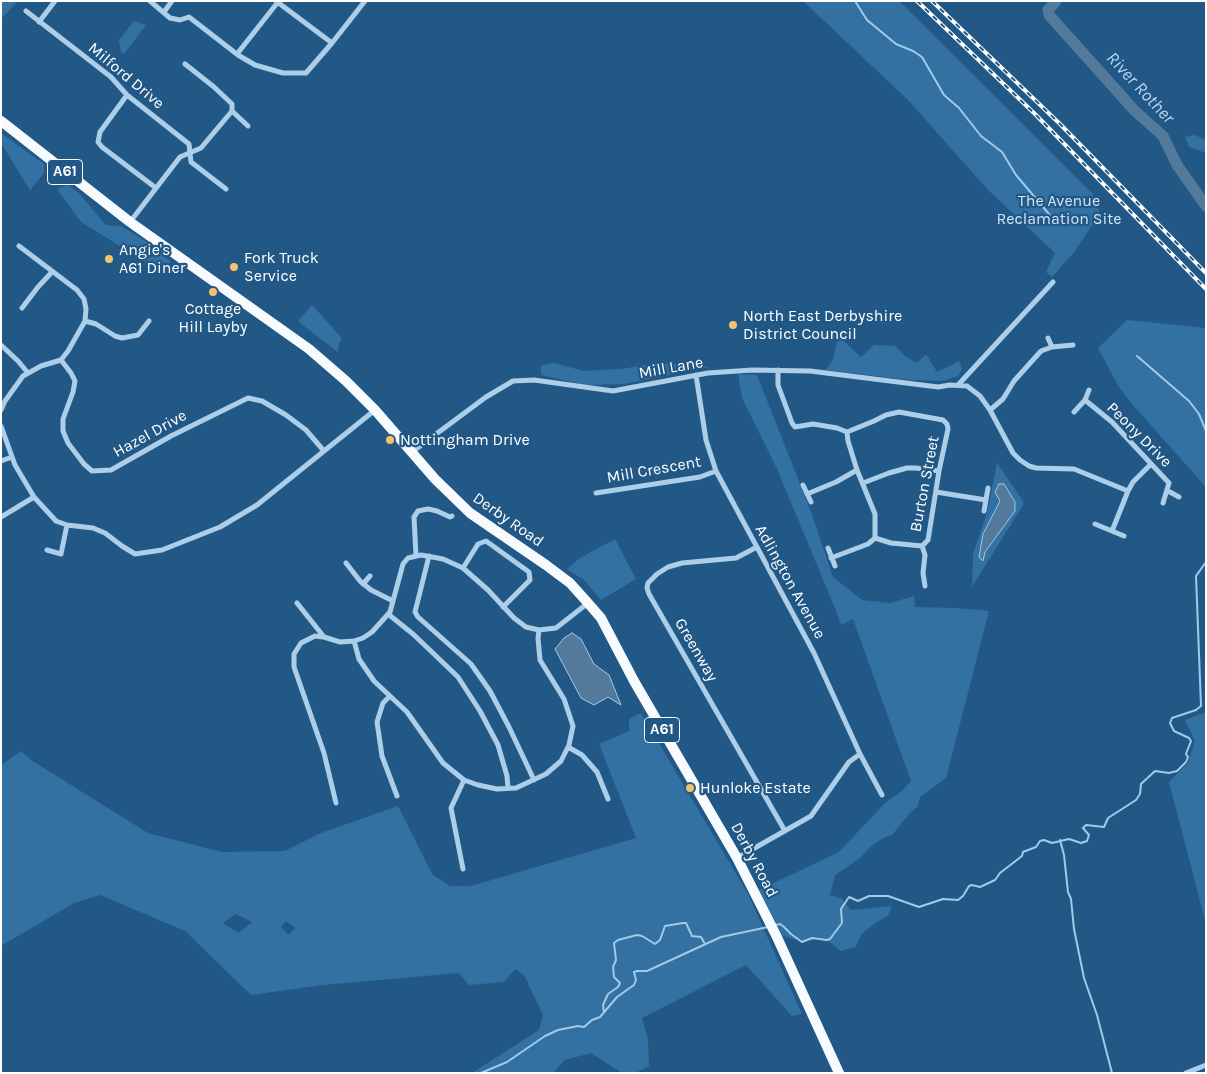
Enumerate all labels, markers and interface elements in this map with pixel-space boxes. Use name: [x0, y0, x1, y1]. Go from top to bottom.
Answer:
street label: Milford Drive: [84, 39, 168, 113]
water label: River Rother: [1101, 48, 1179, 128]
road number: A61: [48, 160, 82, 184]
park label: The Avenue Reclamation Site: [997, 191, 1121, 229]
place label: Angie's A61 Diner: [119, 240, 185, 278]
place label: Fork Truck Service: [244, 248, 319, 286]
marker: Angie's A61 Diner: [103, 253, 115, 265]
marker: Fork Truck Service: [228, 261, 240, 273]
marker: Cottage Hill Layby: [207, 286, 219, 298]
place label: Cottage Hill Layby: [179, 299, 247, 337]
place label: North East Derbyshire District Council: [743, 306, 902, 344]
marker: North East Derbyshire District Council: [727, 319, 739, 331]
street label: Mill Lane: [637, 353, 705, 383]
street label: Peony Drive: [1102, 398, 1176, 472]
street label: Hazel Drive: [110, 406, 190, 462]
place label: Nottingham Drive: [400, 430, 530, 450]
marker: Nottingham Drive: [384, 434, 396, 446]
street label: Burton Street: [906, 434, 944, 534]
street label: Mill Crescent: [605, 452, 703, 488]
street label: Derby Road: [469, 489, 547, 551]
street label: Adlington Avenue: [751, 522, 829, 642]
street label: Greenway: [670, 615, 722, 685]
road number: A61: [644, 718, 680, 742]
place label: Hunloke Estate: [700, 778, 811, 798]
marker: Hunloke Estate: [684, 782, 696, 794]
street label: Derby Road: [726, 819, 782, 901]

